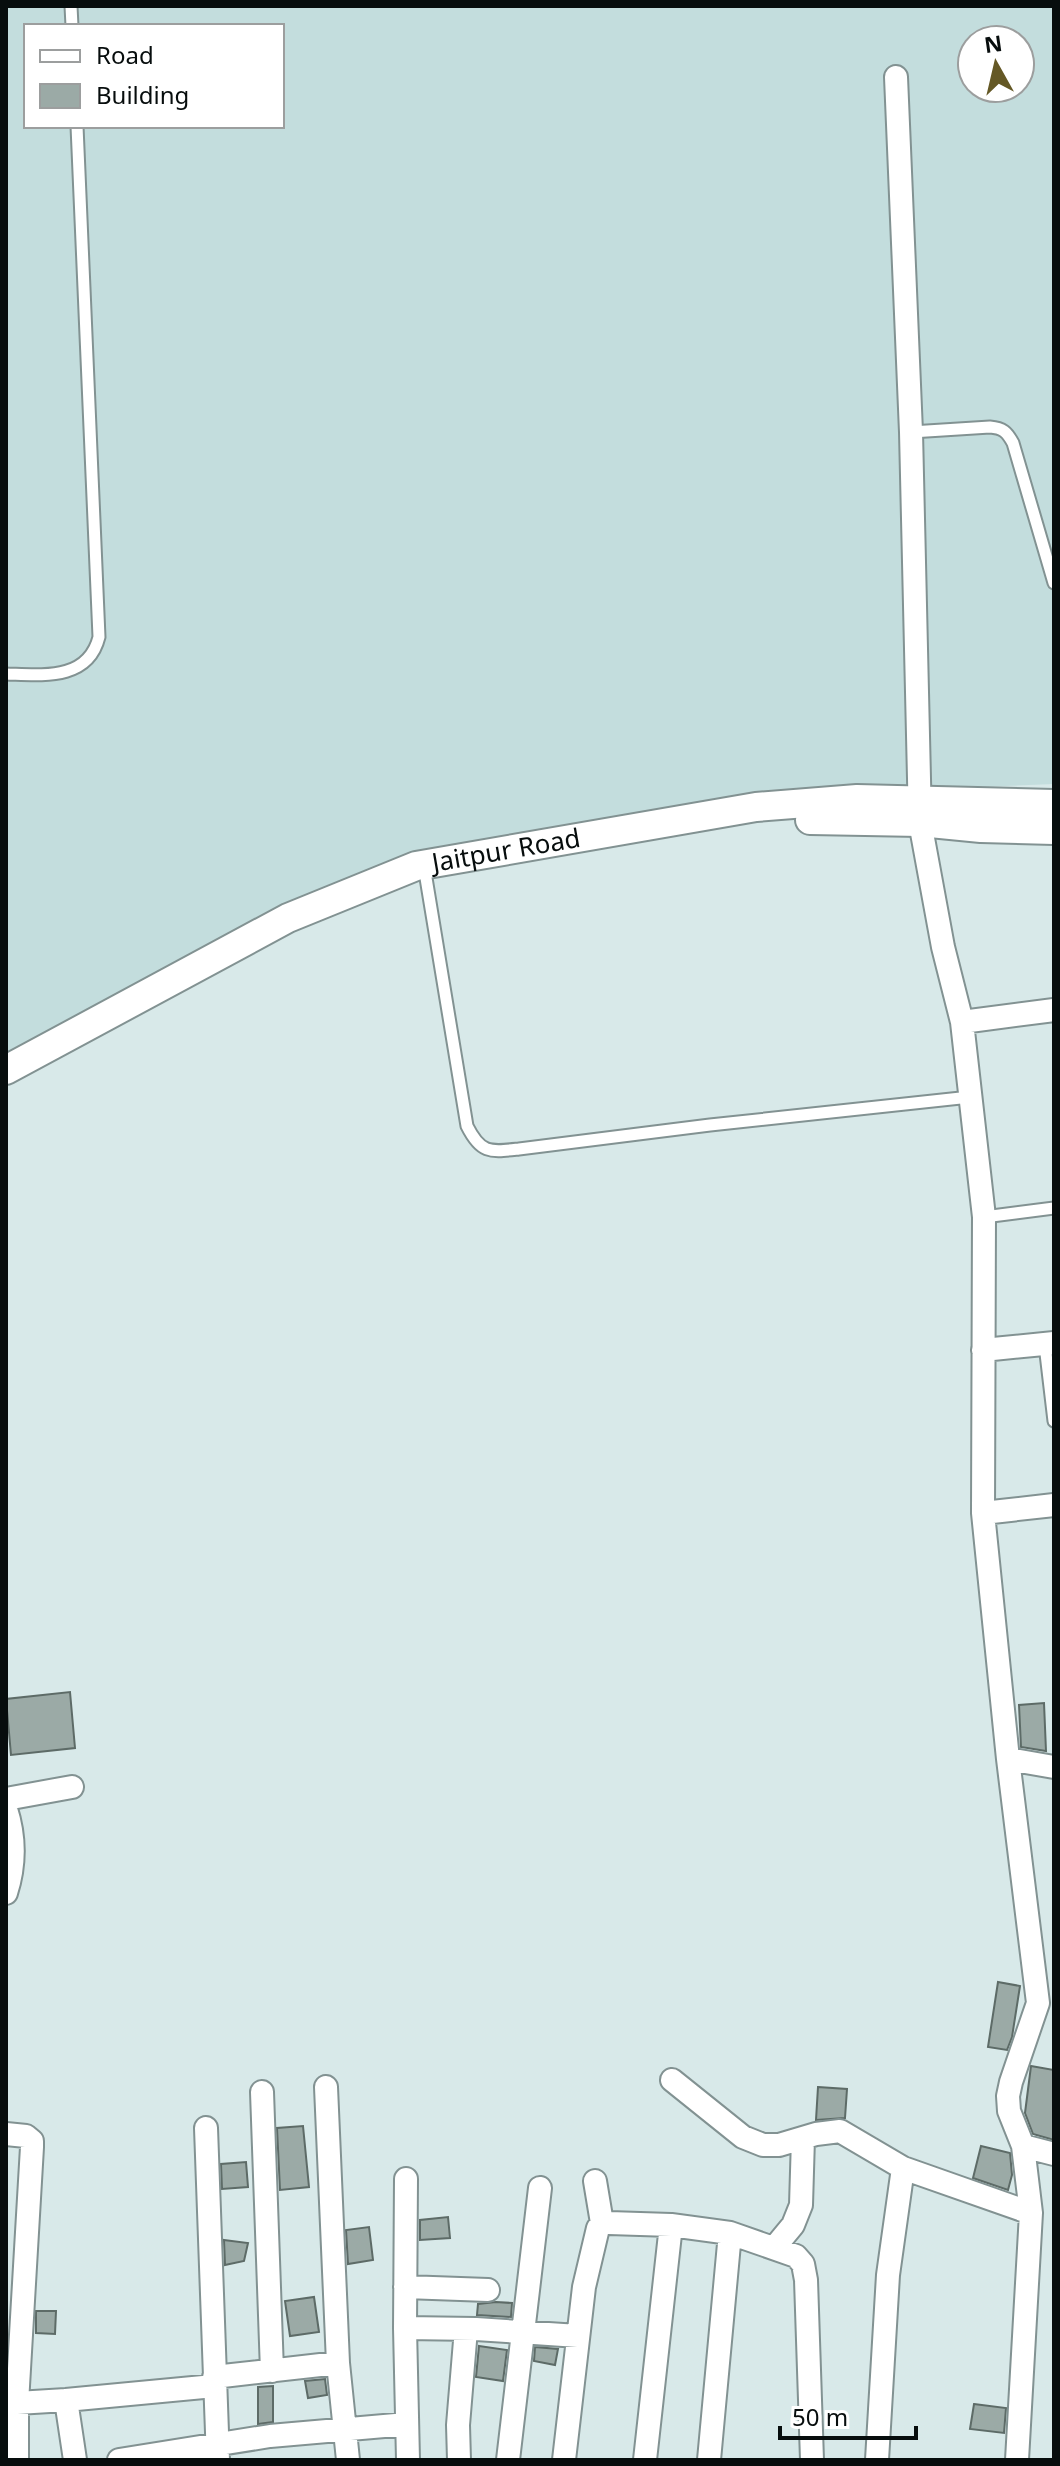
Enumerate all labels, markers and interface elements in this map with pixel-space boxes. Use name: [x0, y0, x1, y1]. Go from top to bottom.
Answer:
legend: [24, 24, 284, 128]
north arrow: [956, 24, 1036, 104]
text: N: [982, 27, 1004, 59]
text: Road: [96, 38, 154, 71]
text: Building: [96, 78, 189, 111]
street label: Jaitpur Road: [426, 819, 583, 880]
scale bar: [780, 2390, 916, 2440]
text: 50 m: [792, 2400, 848, 2433]

